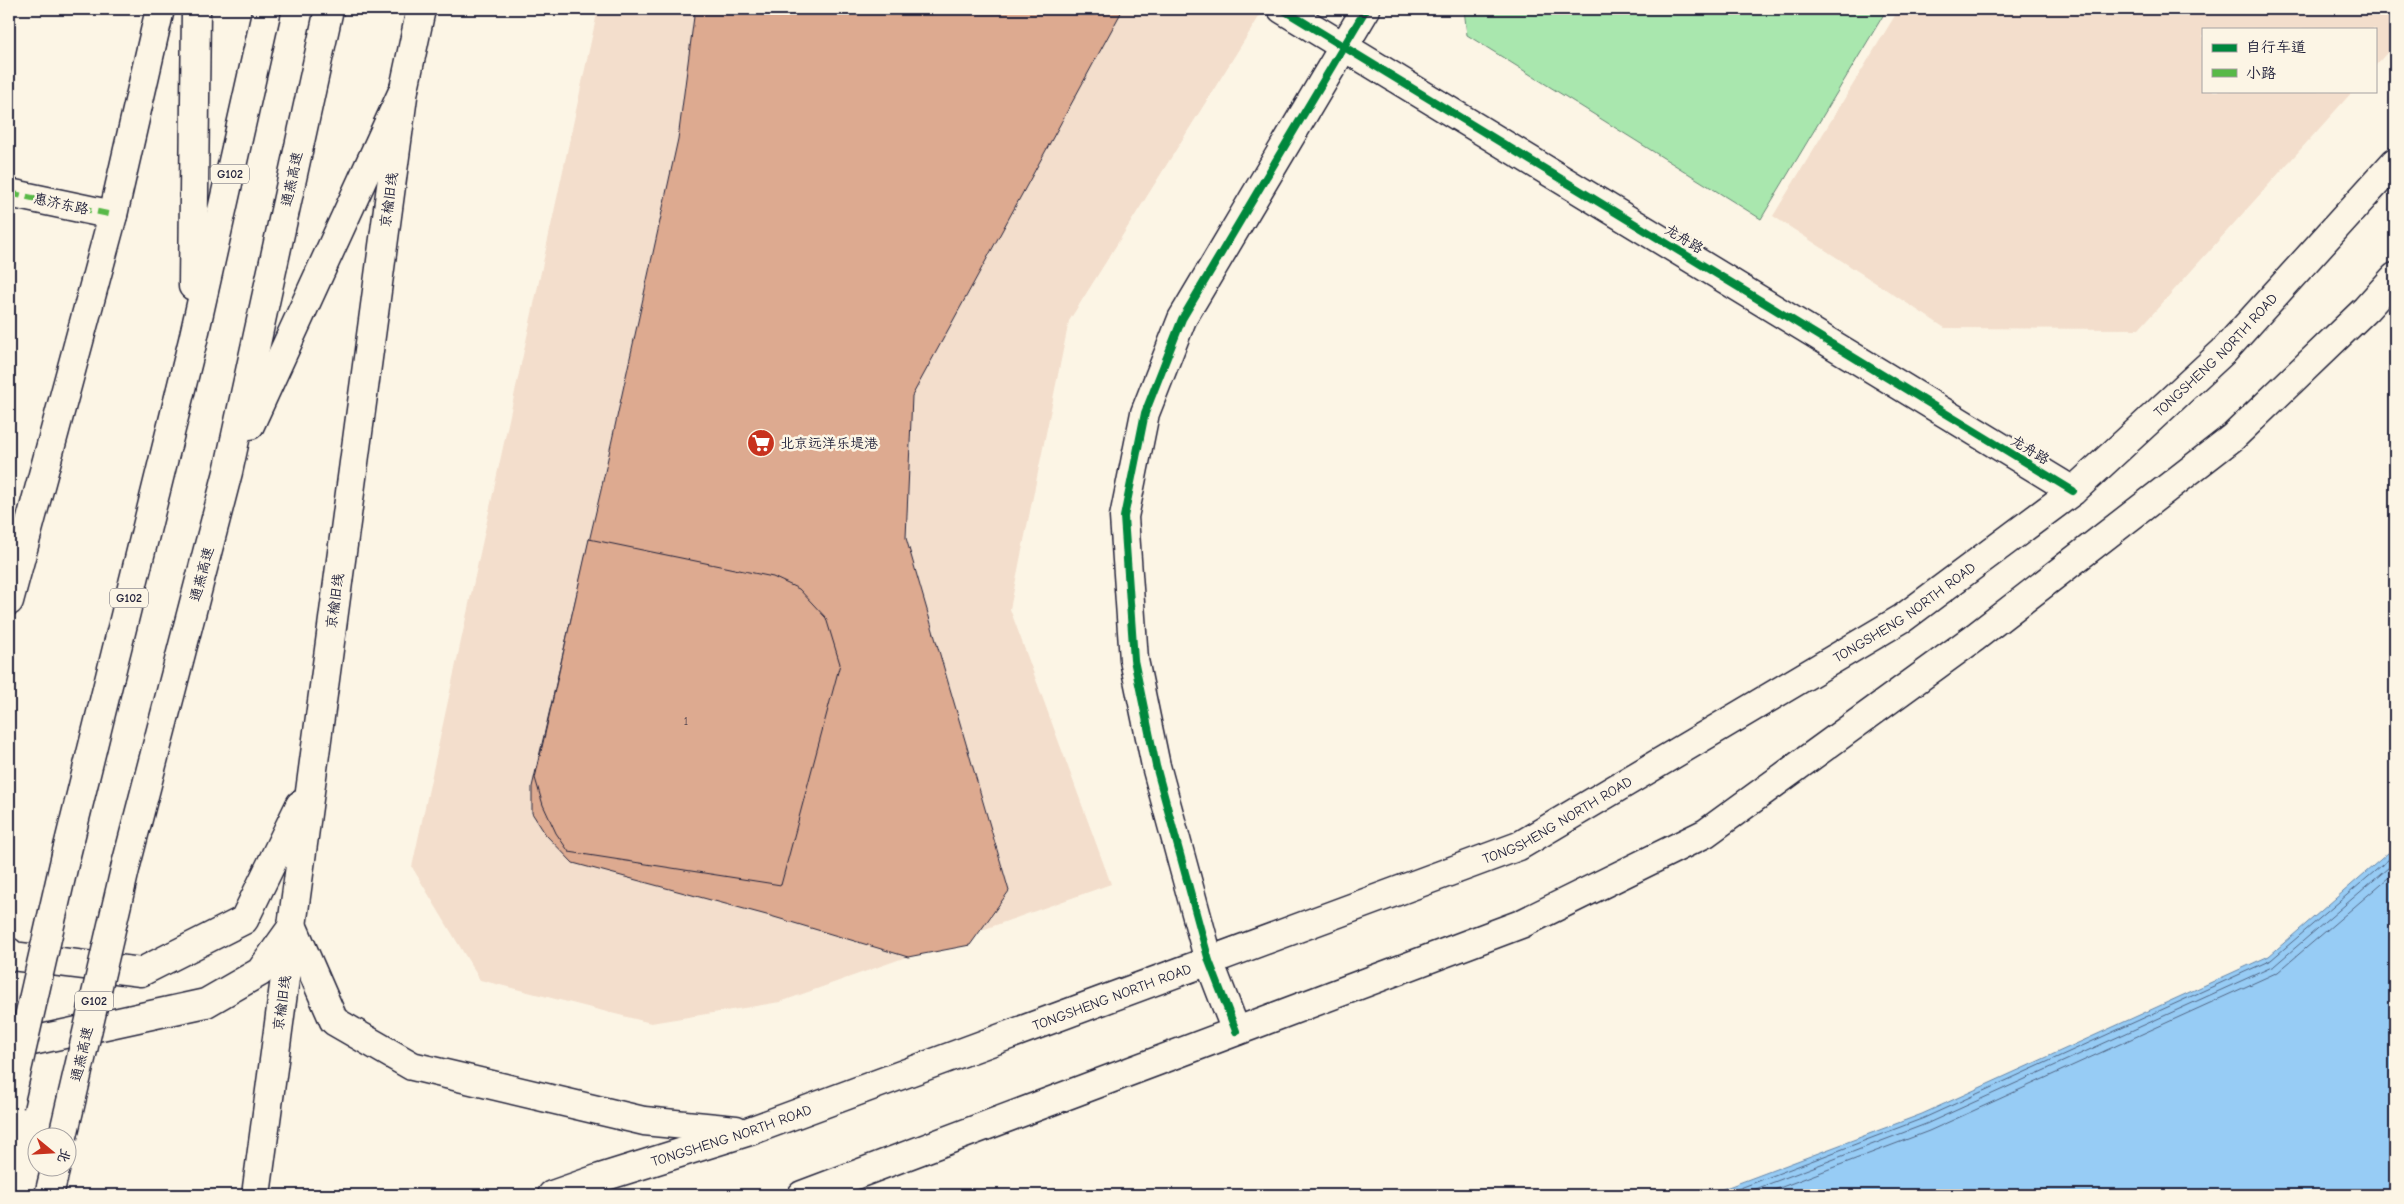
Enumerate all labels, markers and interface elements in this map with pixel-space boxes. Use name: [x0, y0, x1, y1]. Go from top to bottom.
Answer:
legend: [2202, 28, 2376, 92]
text: 自行车道: [2246, 38, 2306, 56]
text: 小路: [2246, 64, 2276, 82]
street label: 通燕高速: [278, 150, 306, 208]
road number: G102: [211, 164, 249, 183]
street label: 京榆旧线: [377, 171, 401, 229]
street label: 惠济东路: [32, 190, 90, 218]
street label: 龙舟路: [1662, 221, 1706, 257]
street label: TONGSHENG NORTH ROAD: [2150, 289, 2281, 420]
supermarket icon: 北京远洋乐堤港: [746, 428, 776, 458]
street label: 龙舟路: [2008, 432, 2052, 468]
place label: 北京远洋乐堤港: [780, 435, 878, 452]
street label: 通燕高速: [187, 545, 217, 603]
street label: TONGSHENG NORTH ROAD: [1830, 558, 1979, 666]
street label: 京榆旧线: [323, 572, 347, 630]
road number: G102: [110, 588, 148, 608]
house number: 1: [684, 715, 688, 728]
street label: TONGSHENG NORTH ROAD: [1480, 772, 1635, 867]
street label: TONGSHENG NORTH ROAD: [1030, 960, 1194, 1034]
street label: 京榆旧线: [270, 974, 294, 1032]
road number: G102: [75, 991, 113, 1010]
street label: 通燕高速: [67, 1025, 97, 1083]
street label: TONGSHENG NORTH ROAD: [649, 1100, 814, 1170]
north arrow: [28, 1126, 78, 1176]
text: 北: [54, 1147, 74, 1165]

